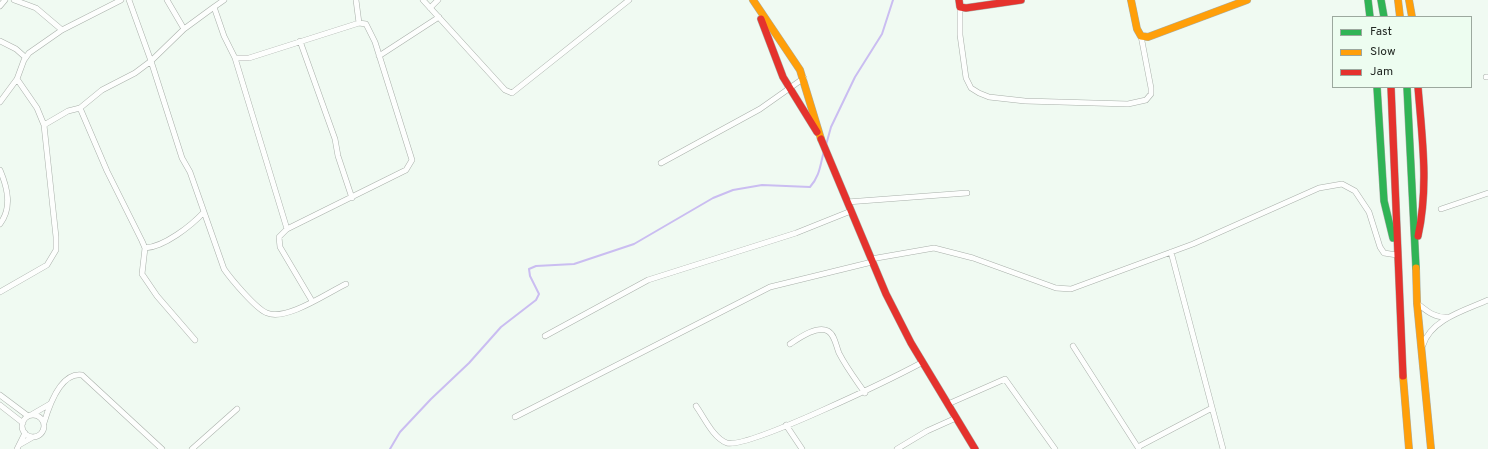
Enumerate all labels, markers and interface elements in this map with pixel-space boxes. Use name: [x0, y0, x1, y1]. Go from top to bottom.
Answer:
legend: [1332, 16, 1472, 88]
text: Fast: [1370, 24, 1392, 40]
text: Slow: [1370, 44, 1396, 60]
text: Jam: [1370, 64, 1393, 80]

